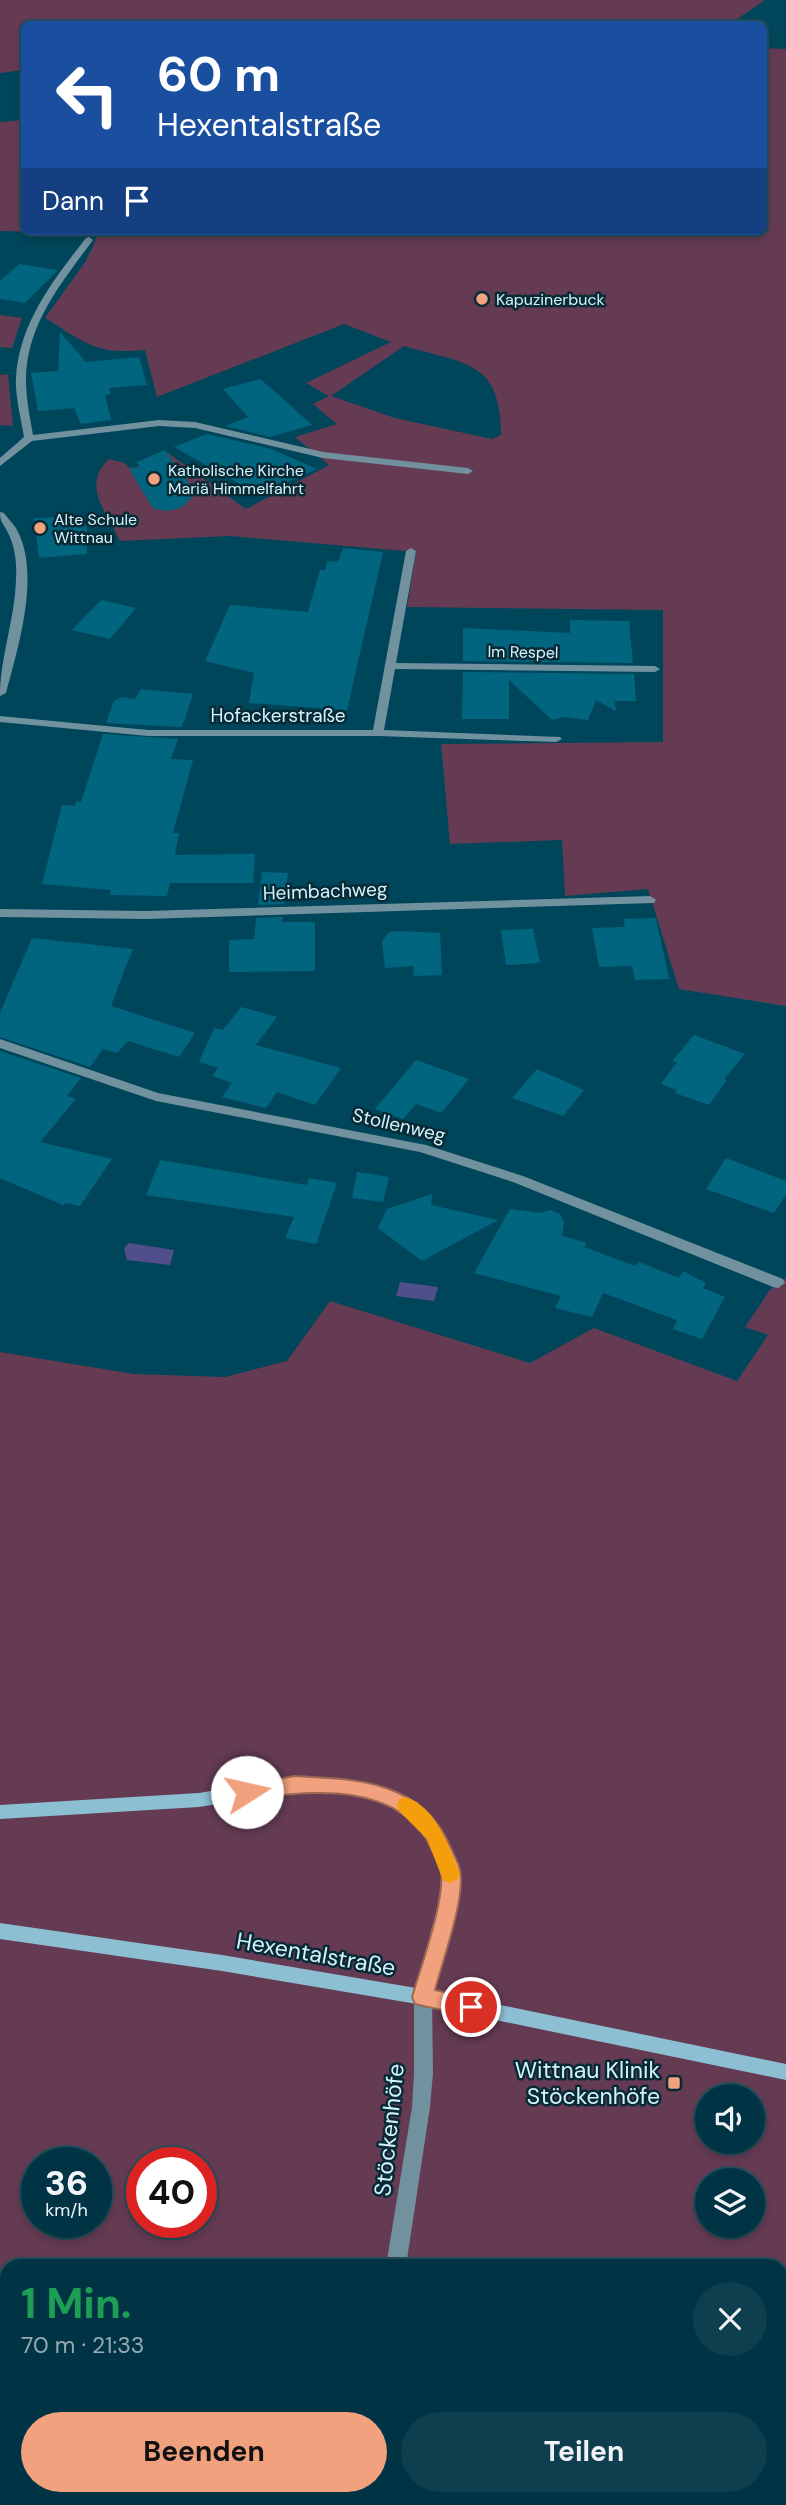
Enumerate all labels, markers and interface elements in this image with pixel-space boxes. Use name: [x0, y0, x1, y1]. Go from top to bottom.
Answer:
text: 60 m: [157, 42, 280, 106]
icon: left: [42, 49, 133, 140]
text: Hexentalstraße: [157, 104, 381, 146]
icon: arrive: [118, 182, 156, 220]
text: Dann: [42, 184, 104, 218]
place label: Kapuzinerbuck: [496, 289, 605, 310]
marker: Kapuzinerbuck: [474, 291, 490, 307]
place label: Katholische Kirche Mariä Himmelfahrt: [168, 460, 304, 499]
marker: Katholische Kirche Mariä Himmelfahrt: [146, 471, 162, 487]
place label: Alte Schule Wittnau: [54, 509, 137, 548]
marker: Alte Schule Wittnau: [32, 520, 48, 536]
street label: Im Respel: [487, 641, 559, 663]
street label: Hofackerstraße: [210, 703, 346, 728]
street label: Heimbachweg: [262, 876, 388, 906]
street label: Stollenweg: [350, 1102, 449, 1148]
position arrow: [210, 1755, 284, 1829]
street label: Hexentalstraße: [234, 1925, 398, 1983]
pin: [441, 1977, 501, 2037]
icon: arrive: [452, 1988, 490, 2026]
place label: Wittnau Klinik Stöckenhöfe: [515, 2055, 660, 2111]
street label: Stöckenhöfe: [367, 2062, 411, 2198]
marker: Wittnau Klinik Stöckenhöfe: [666, 2075, 682, 2091]
map controls: [695, 2084, 765, 2238]
button: sound: [695, 2084, 765, 2154]
speed limit sign: 40: [126, 2147, 217, 2238]
text: 36: [45, 2160, 88, 2206]
button: layers: [695, 2168, 765, 2238]
text: km/h: [45, 2198, 88, 2222]
text: 1 Min.: [21, 2276, 131, 2331]
button: close: [693, 2282, 767, 2356]
text: 70 m · 21:33: [21, 2330, 144, 2360]
button: Beenden: [21, 2412, 387, 2492]
button: Teilen: [401, 2412, 767, 2492]

